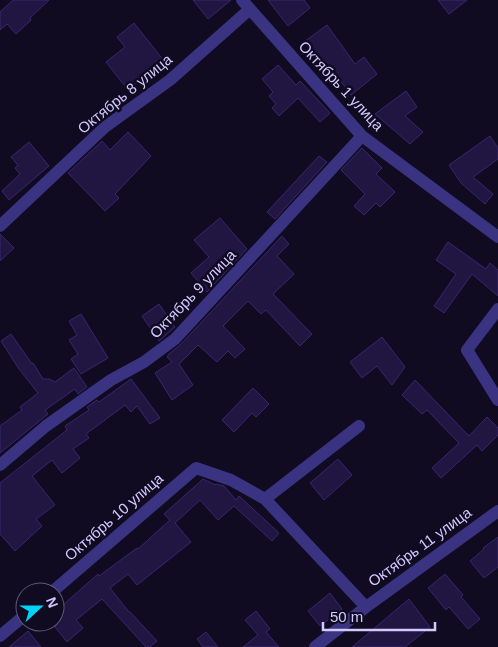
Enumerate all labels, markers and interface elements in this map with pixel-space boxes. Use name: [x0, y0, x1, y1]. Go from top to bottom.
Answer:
street label: Октябрь 1 улица: [296, 37, 388, 134]
street label: Октябрь 8 улица: [74, 50, 176, 137]
street label: Октябрь 9 улица: [146, 246, 240, 341]
street label: Октябрь 10 улица: [61, 469, 167, 564]
street label: Октябрь 11 улица: [365, 503, 475, 590]
north arrow: [15, 582, 65, 632]
text: N: [43, 595, 61, 610]
scale bar: [323, 600, 436, 632]
text: 50 m: [330, 608, 363, 625]

